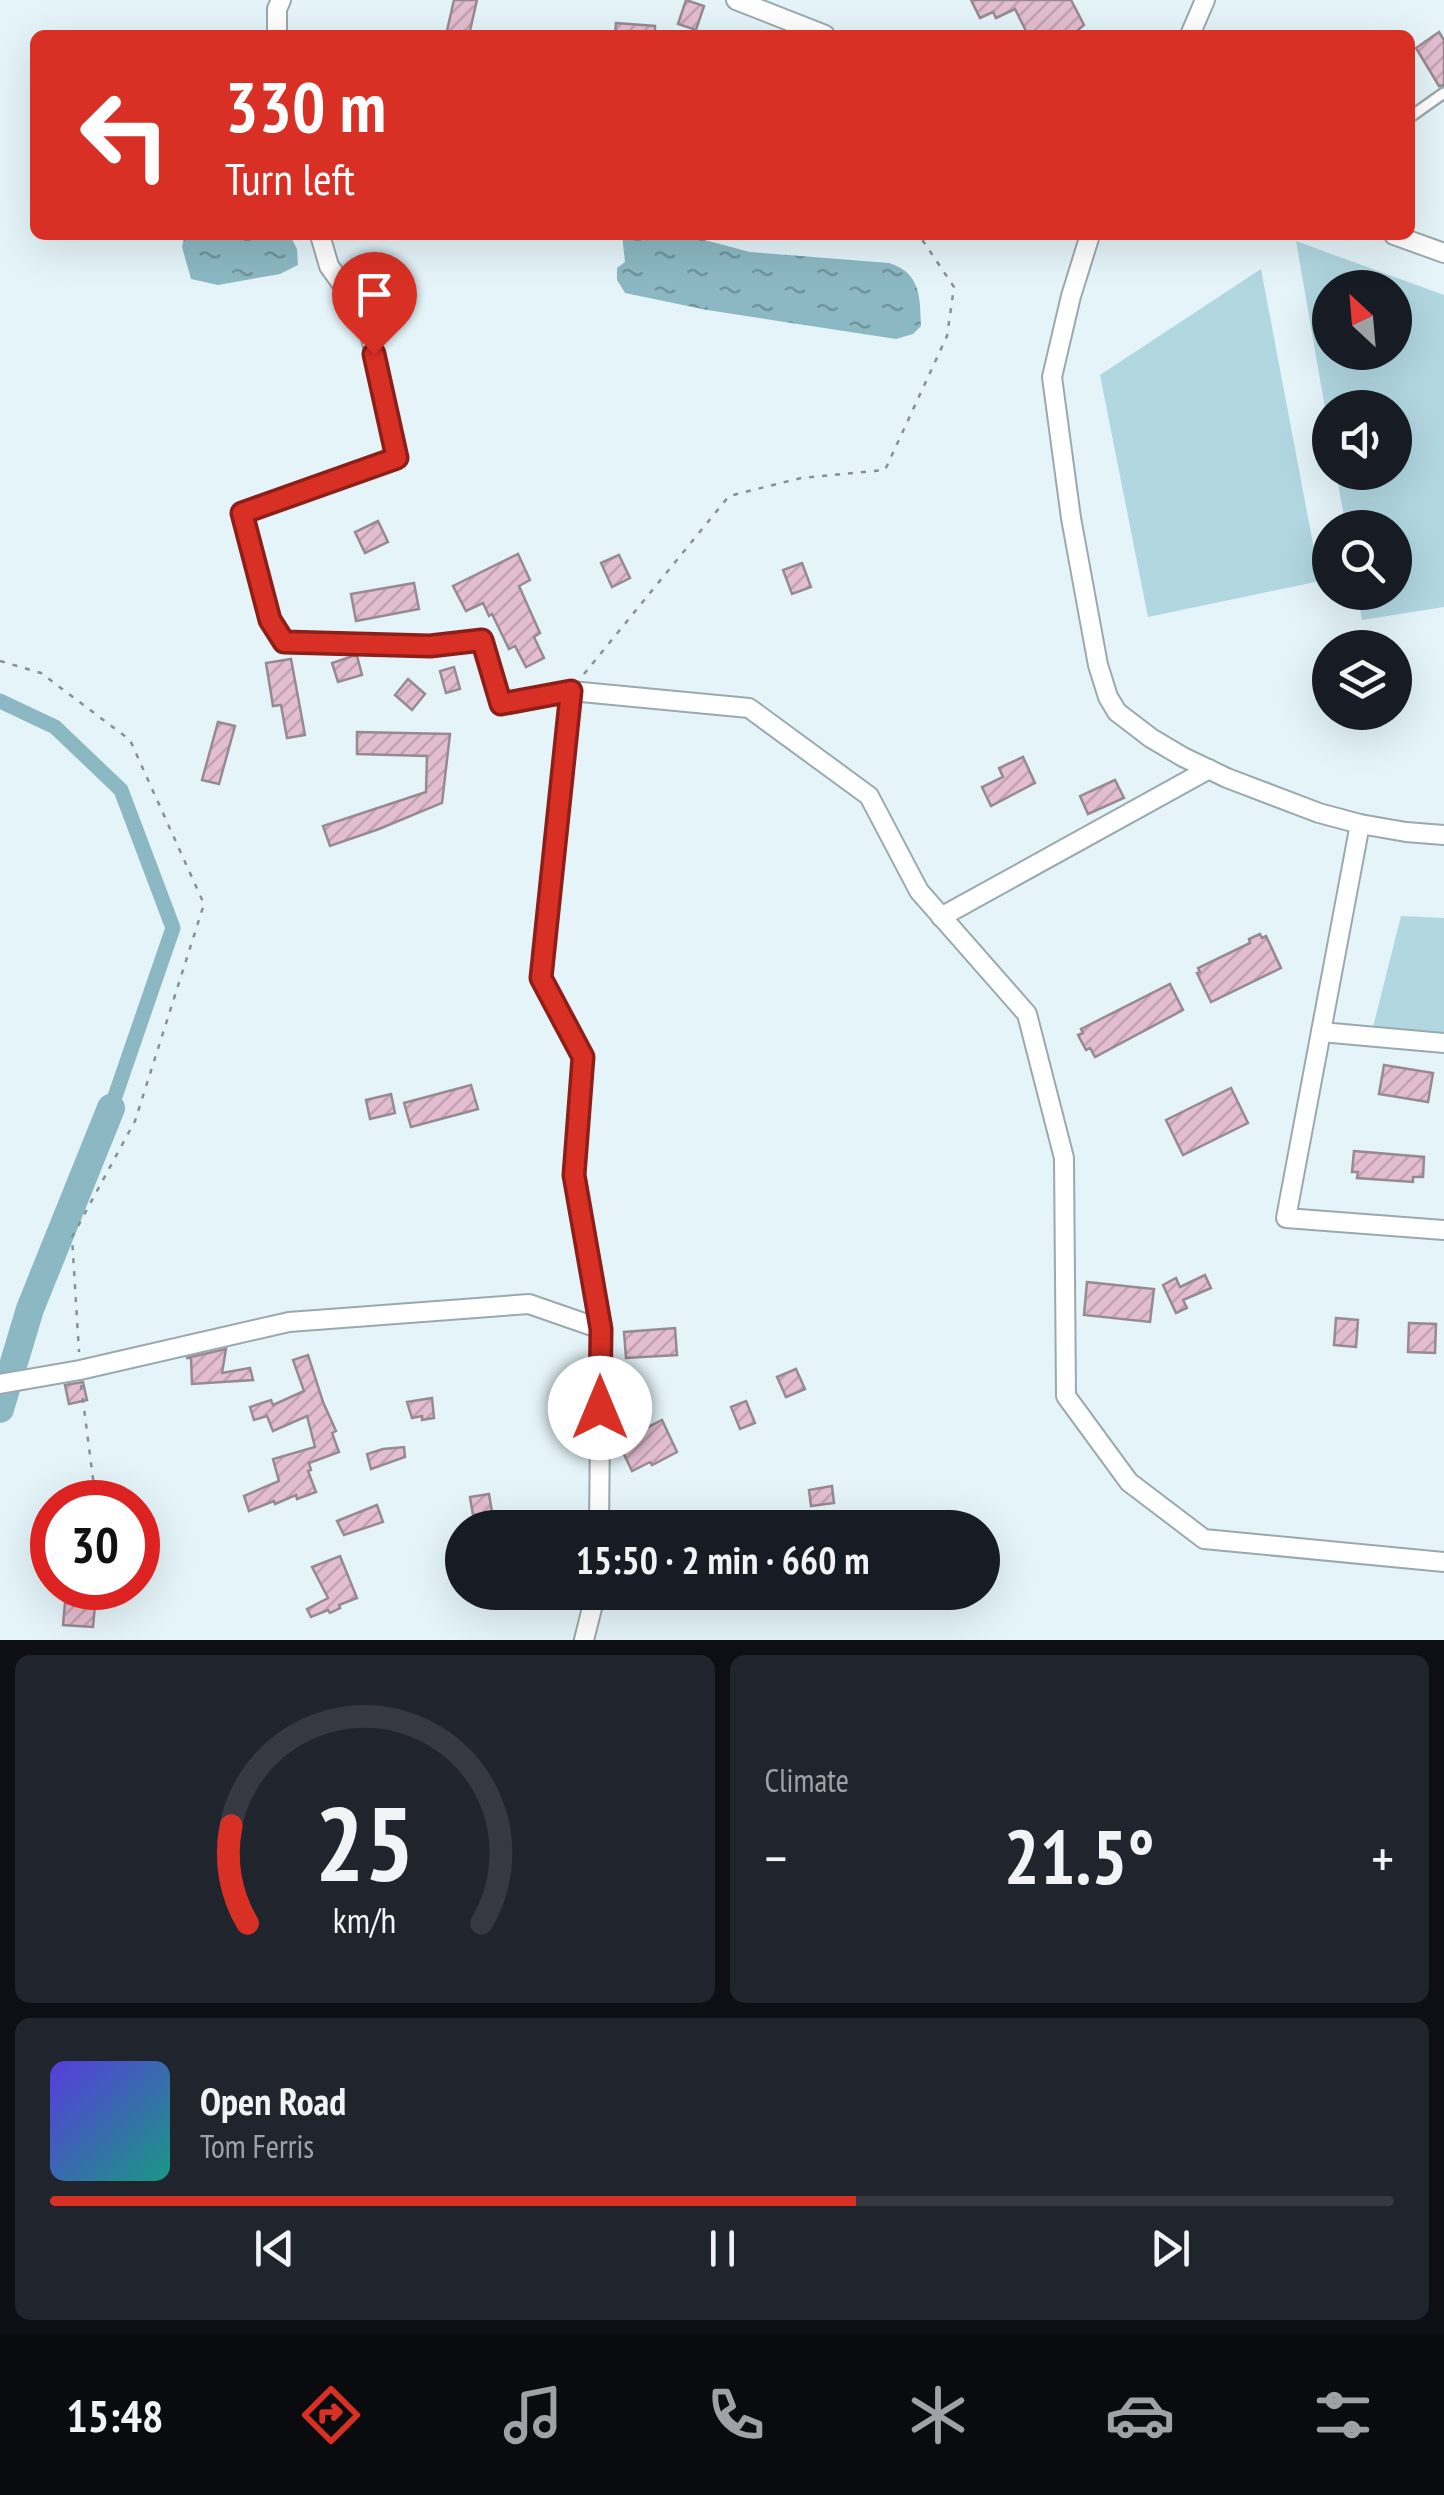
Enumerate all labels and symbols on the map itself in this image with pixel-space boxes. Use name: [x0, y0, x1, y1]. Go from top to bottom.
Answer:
pin: [332, 252, 417, 355]
north arrow: [1312, 270, 1412, 370]
position arrow: [548, 1356, 652, 1460]
speed limit sign: 30: [30, 1480, 160, 1610]

